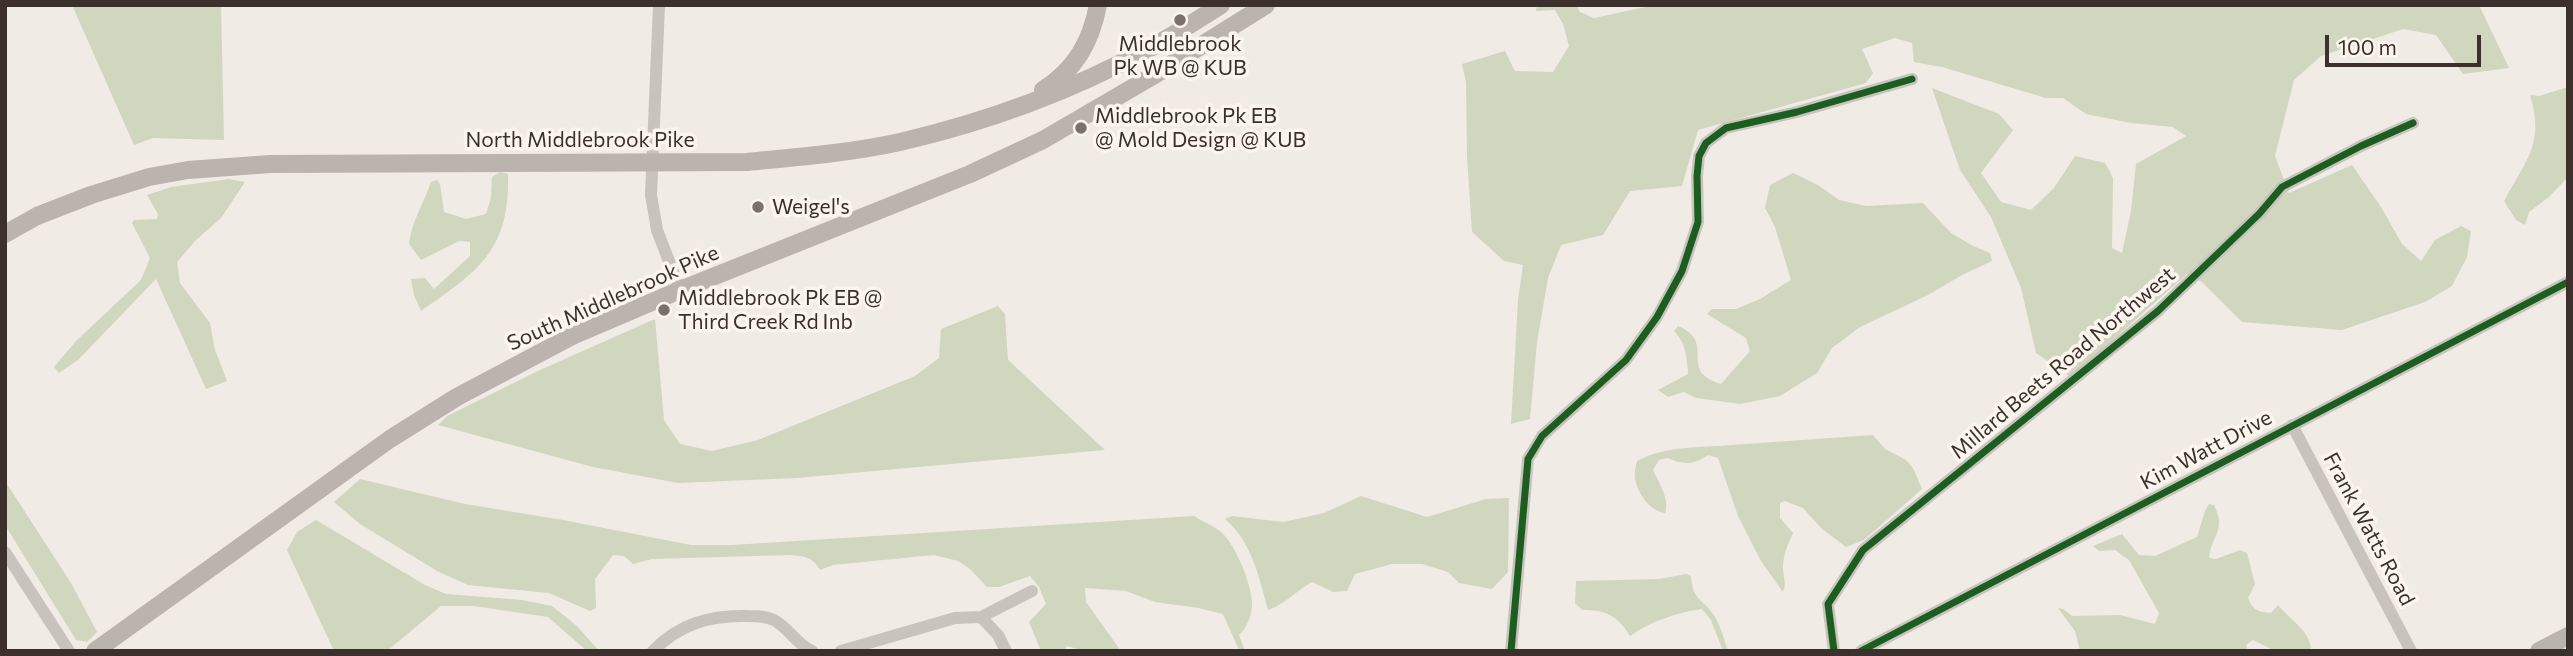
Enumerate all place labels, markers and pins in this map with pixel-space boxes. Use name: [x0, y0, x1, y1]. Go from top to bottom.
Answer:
marker: Middlebrook Pk WB @ KUB: [1172, 12, 1188, 28]
place label: Middlebrook Pk WB @ KUB: [1113, 31, 1247, 81]
place label: Middlebrook Pk EB @ Mold Design @ KUB: [1095, 103, 1306, 153]
marker: Middlebrook Pk EB @ Mold Design @ KUB: [1073, 120, 1089, 136]
place label: Weigel's: [772, 194, 850, 220]
marker: Weigel's: [750, 199, 766, 215]
place label: Middlebrook Pk EB @ Third Creek Rd Inb: [678, 285, 882, 335]
marker: Middlebrook Pk EB @ Third Creek Rd Inb: [656, 302, 672, 318]

